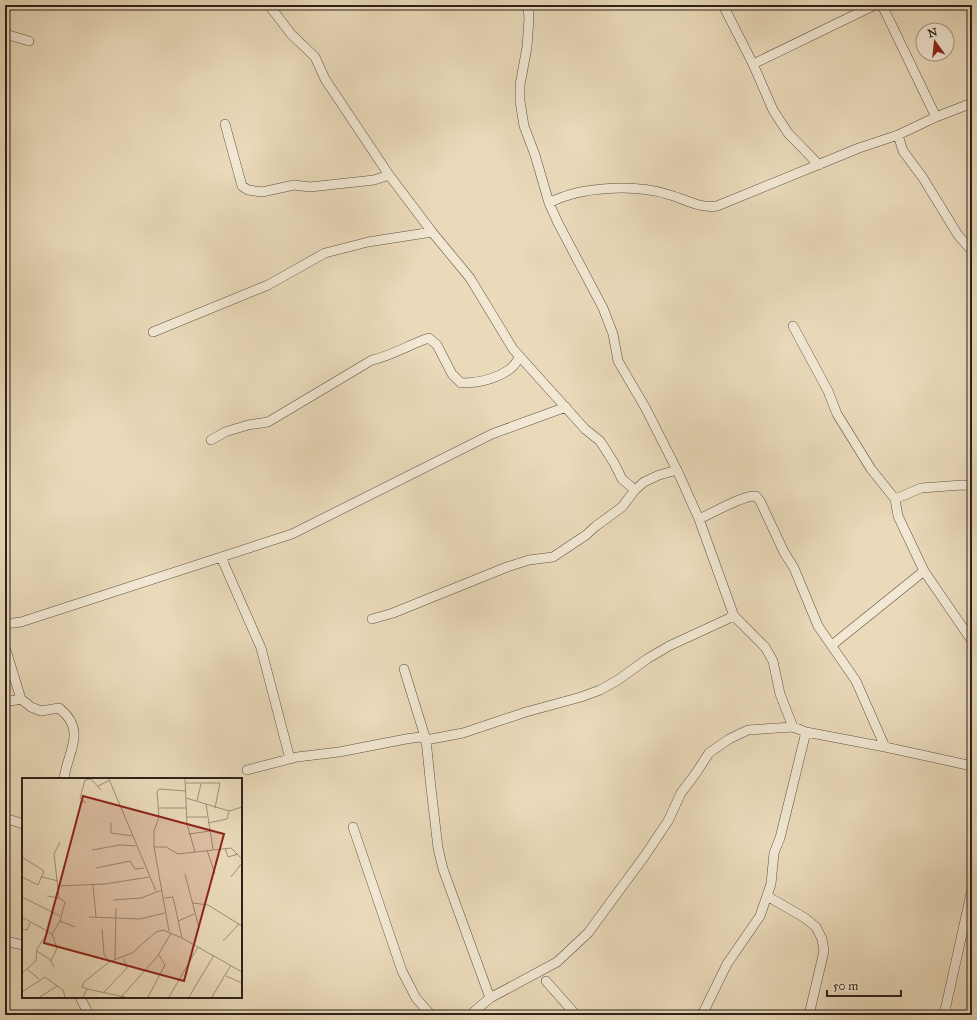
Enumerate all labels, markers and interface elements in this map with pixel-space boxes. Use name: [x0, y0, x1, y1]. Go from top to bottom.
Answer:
north arrow: [915, 22, 955, 62]
text: N: [926, 25, 939, 40]
inset map: [22, 778, 242, 998]
scale bar: [827, 972, 901, 998]
text: 50 m: [833, 979, 858, 993]

